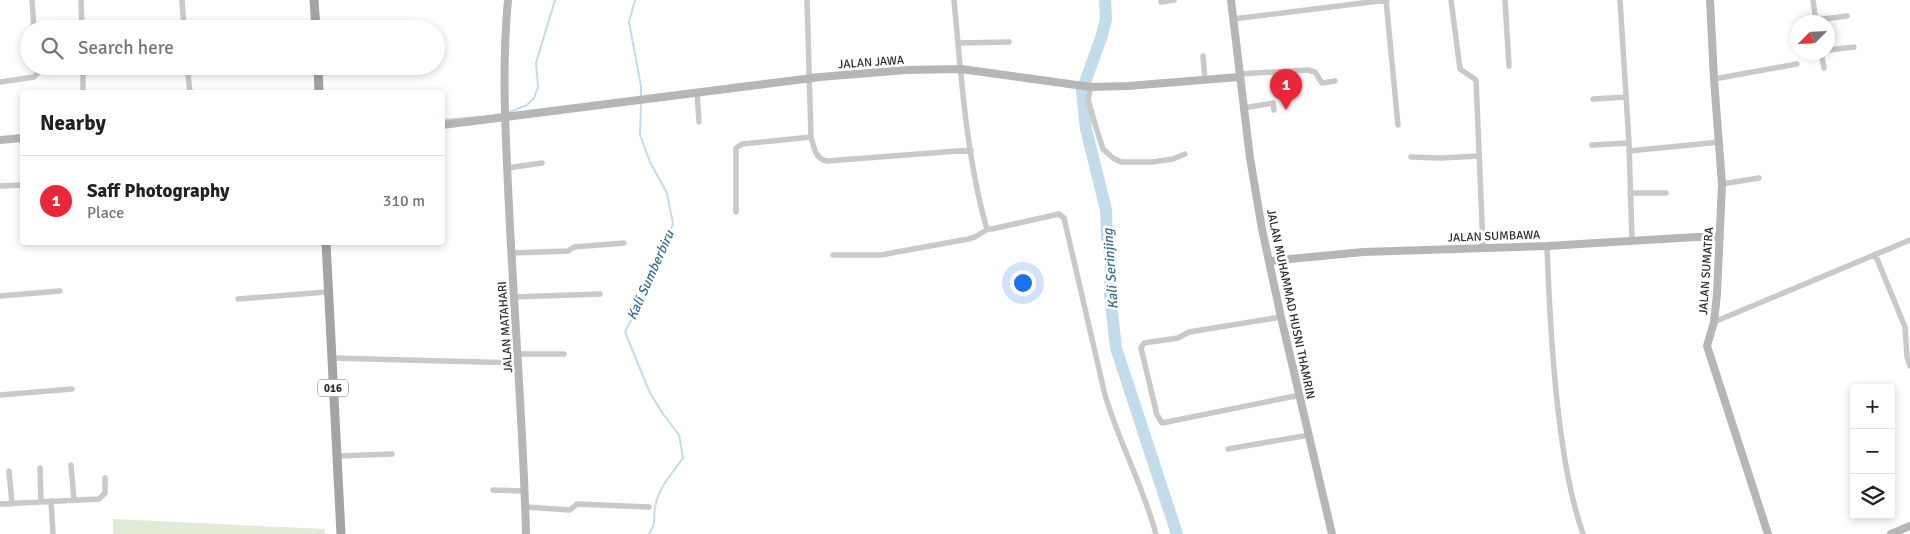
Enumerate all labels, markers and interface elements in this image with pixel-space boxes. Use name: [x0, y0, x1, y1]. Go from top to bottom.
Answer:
north arrow: [1790, 15, 1835, 60]
search box: [20, 20, 445, 75]
icon: search: [38, 34, 66, 62]
text: Search here: [78, 36, 174, 60]
street label: JALAN JAWA: [838, 53, 905, 72]
pin: 1: [1270, 69, 1302, 110]
text: Nearby: [40, 110, 106, 136]
text: Saff Photography: [87, 179, 230, 203]
text: 1: [52, 191, 60, 211]
text: 310 m: [383, 191, 425, 211]
text: Place: [87, 203, 124, 223]
street label: JALAN MUHAMMAD HUSNI THAMRIN: [1263, 208, 1318, 401]
water label: Kali Sumberbiru: [623, 226, 678, 323]
street label: JALAN SUMATRA: [1696, 226, 1717, 316]
water label: Kali Serinjing: [1099, 227, 1122, 310]
street label: JALAN SUMBAWA: [1447, 227, 1541, 246]
your location: [1010, 270, 1036, 296]
street label: JALAN MATAHARI: [495, 281, 516, 373]
road number: 016: [318, 379, 348, 396]
map controls: [1850, 384, 1895, 519]
button: +: [1850, 384, 1895, 429]
button: −: [1850, 429, 1895, 474]
button: layers: [1850, 474, 1895, 519]

